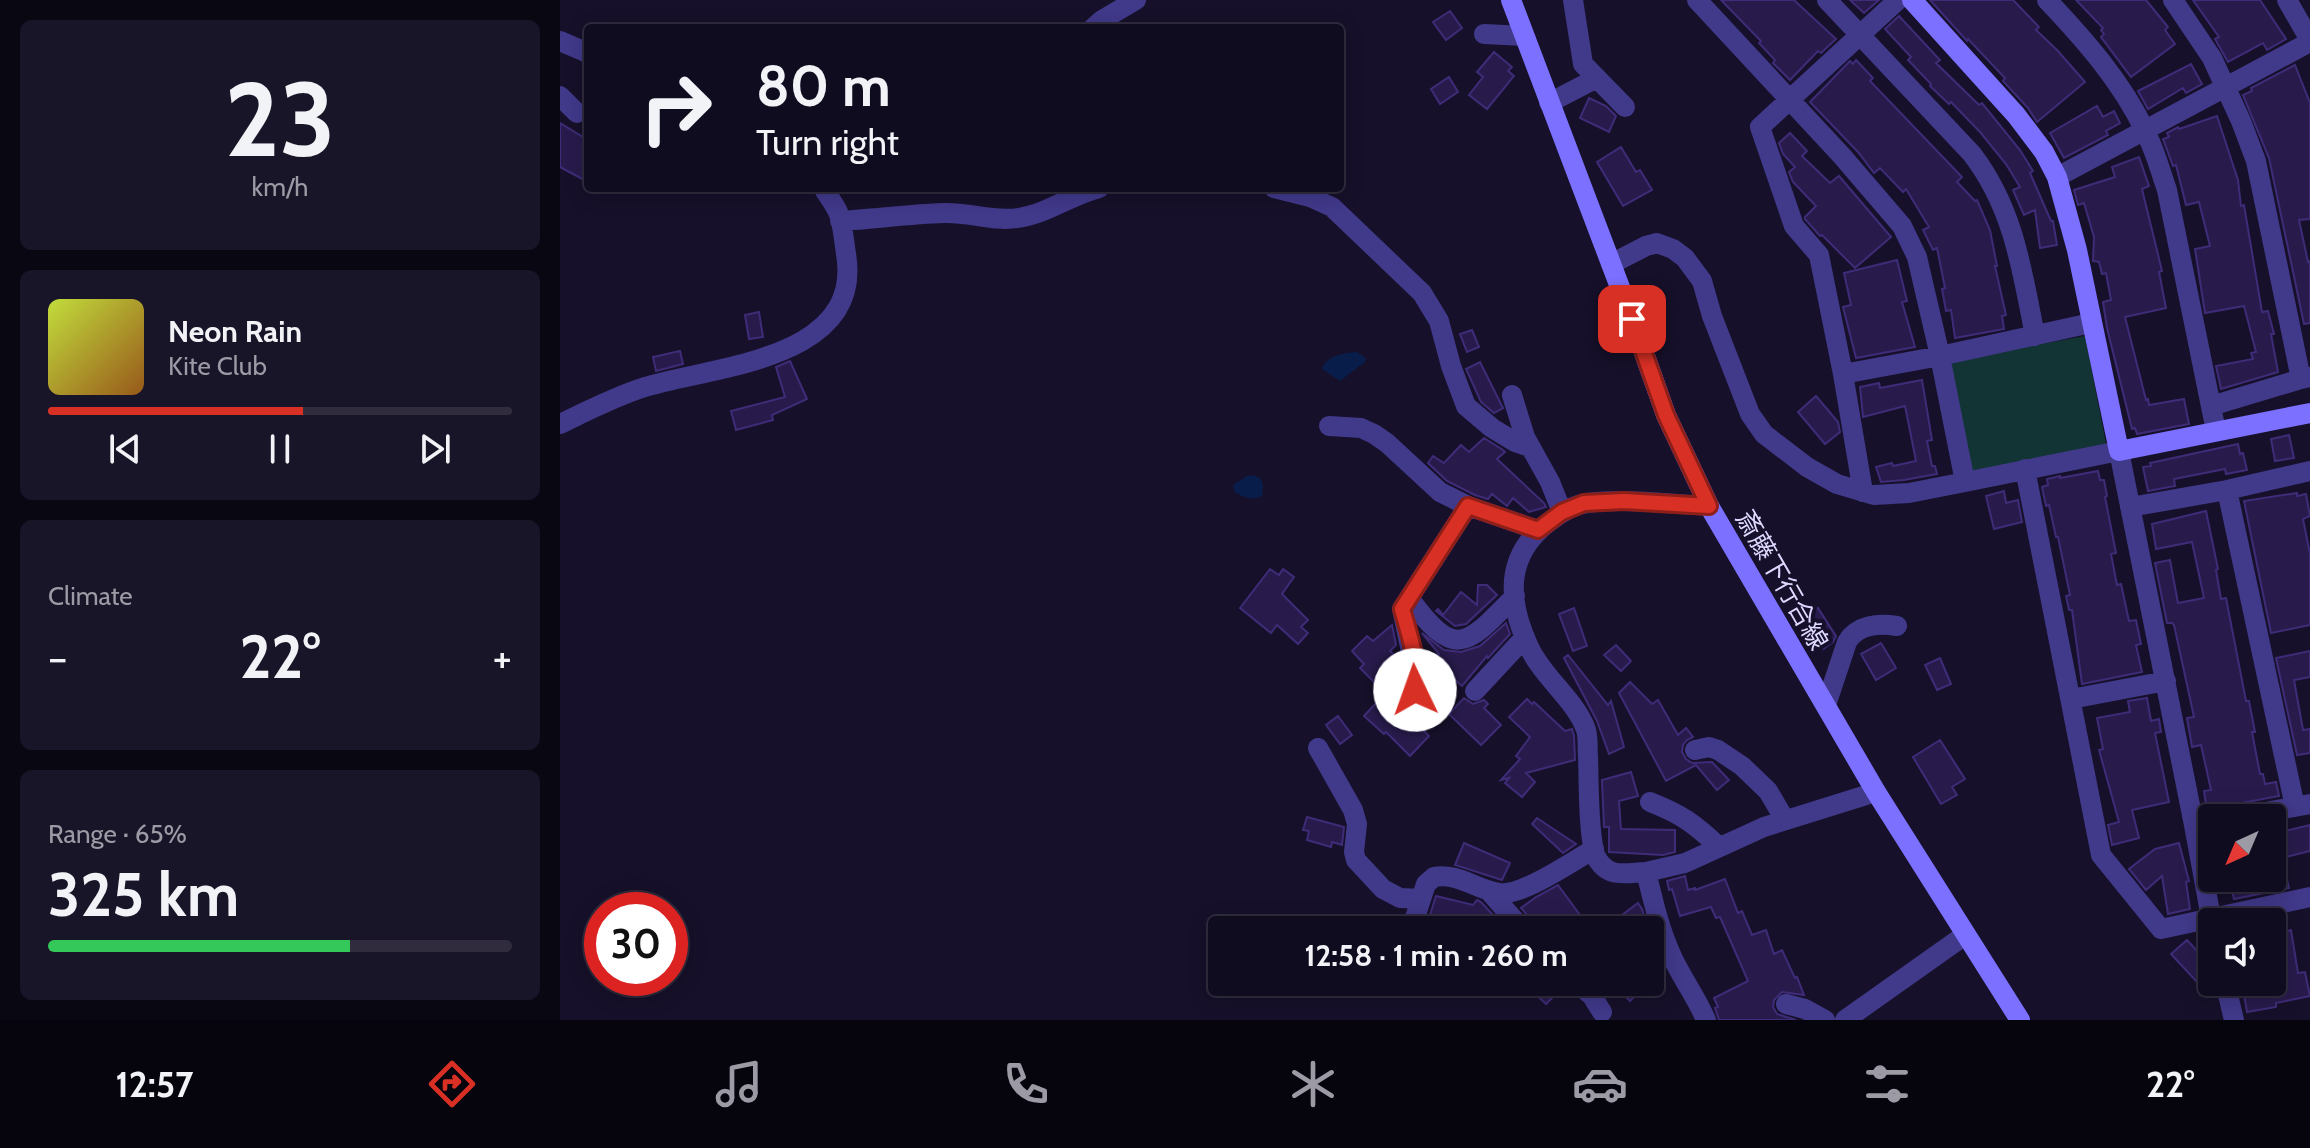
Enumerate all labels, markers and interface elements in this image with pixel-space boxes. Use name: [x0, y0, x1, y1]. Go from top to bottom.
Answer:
text: 80 m: [756, 52, 891, 120]
text: 23: [224, 56, 336, 182]
icon: right: [624, 56, 728, 160]
text: Turn right: [756, 120, 899, 164]
text: km/h: [252, 171, 308, 203]
pin: [1598, 285, 1666, 353]
icon: arrive: [1610, 297, 1654, 341]
text: Neon Rain: [168, 313, 302, 350]
text: Kite Club: [168, 350, 267, 382]
icon: previous: [103, 427, 147, 471]
icon: pause: [258, 427, 302, 471]
icon: next: [413, 427, 457, 471]
street label: 斎藤下行合線: [1729, 504, 1835, 656]
text: Climate: [48, 580, 133, 612]
text: 22°: [240, 620, 320, 693]
text: −: [48, 631, 67, 684]
text: +: [493, 631, 512, 684]
position arrow: [1373, 648, 1457, 732]
north arrow: [2198, 804, 2286, 892]
map controls: [2198, 804, 2286, 996]
text: Range · 65%: [48, 818, 187, 850]
text: 325 km: [48, 858, 239, 931]
speed limit sign: 30: [584, 892, 688, 996]
button: sound: [2198, 908, 2286, 996]
text: 12:58 · 1 min · 260 m: [1304, 937, 1568, 974]
icon: directions: [424, 1056, 480, 1112]
icon: music: [711, 1056, 767, 1112]
icon: phone: [998, 1056, 1054, 1112]
icon: climate: [1285, 1056, 1341, 1112]
icon: car: [1572, 1056, 1628, 1112]
icon: filters: [1859, 1056, 1915, 1112]
text: 12:57: [115, 1062, 193, 1106]
text: 22°: [2146, 1062, 2194, 1106]

